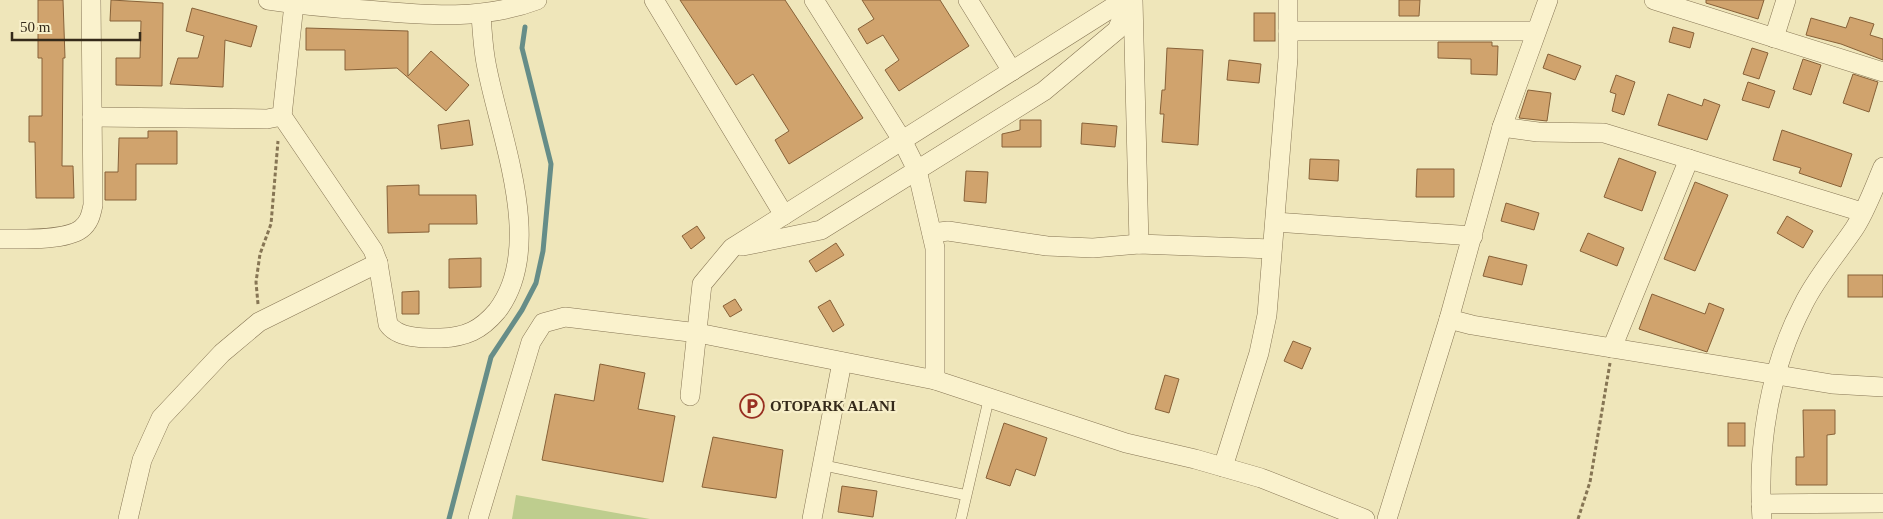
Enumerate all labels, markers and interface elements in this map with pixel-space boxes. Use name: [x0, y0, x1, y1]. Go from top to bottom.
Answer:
scale bar: [12, 10, 140, 42]
text: 50 m: [20, 19, 51, 35]
parking icon: OTOPARK ALANI: [739, 393, 765, 419]
place label: OTOPARK ALANI: [770, 398, 896, 414]

